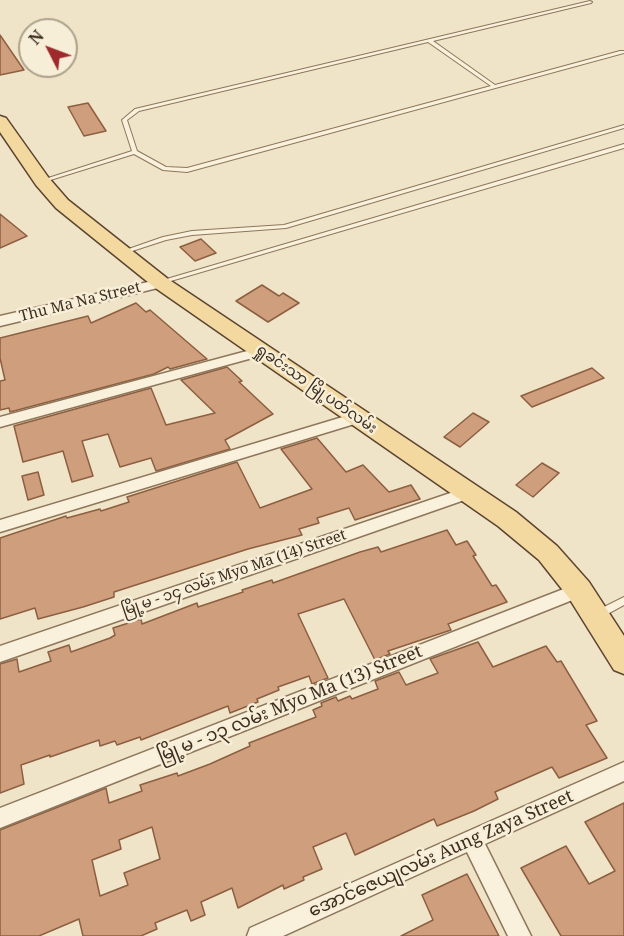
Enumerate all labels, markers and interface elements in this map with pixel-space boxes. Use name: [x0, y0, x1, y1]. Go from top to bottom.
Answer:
north arrow: [18, 18, 78, 78]
text: N: [24, 25, 48, 49]
street label: Thu Ma Na Street: [18, 278, 142, 326]
street label: ရှုခင်းသာ မြို့ပတ်လမ်း: [252, 340, 380, 438]
street label: မြို့မ - ၁၄ လမ်း Myo Ma (14) Street: [119, 526, 349, 620]
street label: မြို့မ - ၁၃ လမ်း Myo Ma (13) Street: [155, 641, 425, 767]
street label: အောင်ဇေယျလမ်း Aung Zaya Street: [305, 786, 577, 922]

